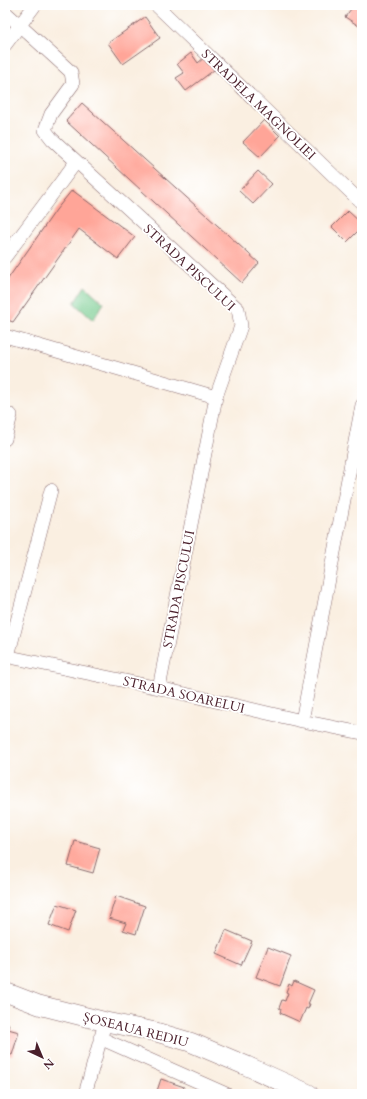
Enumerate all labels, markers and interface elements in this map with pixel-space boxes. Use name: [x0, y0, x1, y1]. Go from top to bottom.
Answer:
street label: STRADELA MAGNOLIEI: [197, 45, 319, 164]
street label: STRADA PISCULUI: [139, 220, 239, 315]
street label: STRADA PISCULUI: [159, 529, 199, 650]
street label: STRADA SOARELUI: [121, 672, 246, 718]
street label: ȘOSEAUA REDIU: [81, 1008, 190, 1052]
north arrow: [22, 1037, 62, 1077]
text: N: [40, 1055, 57, 1073]

